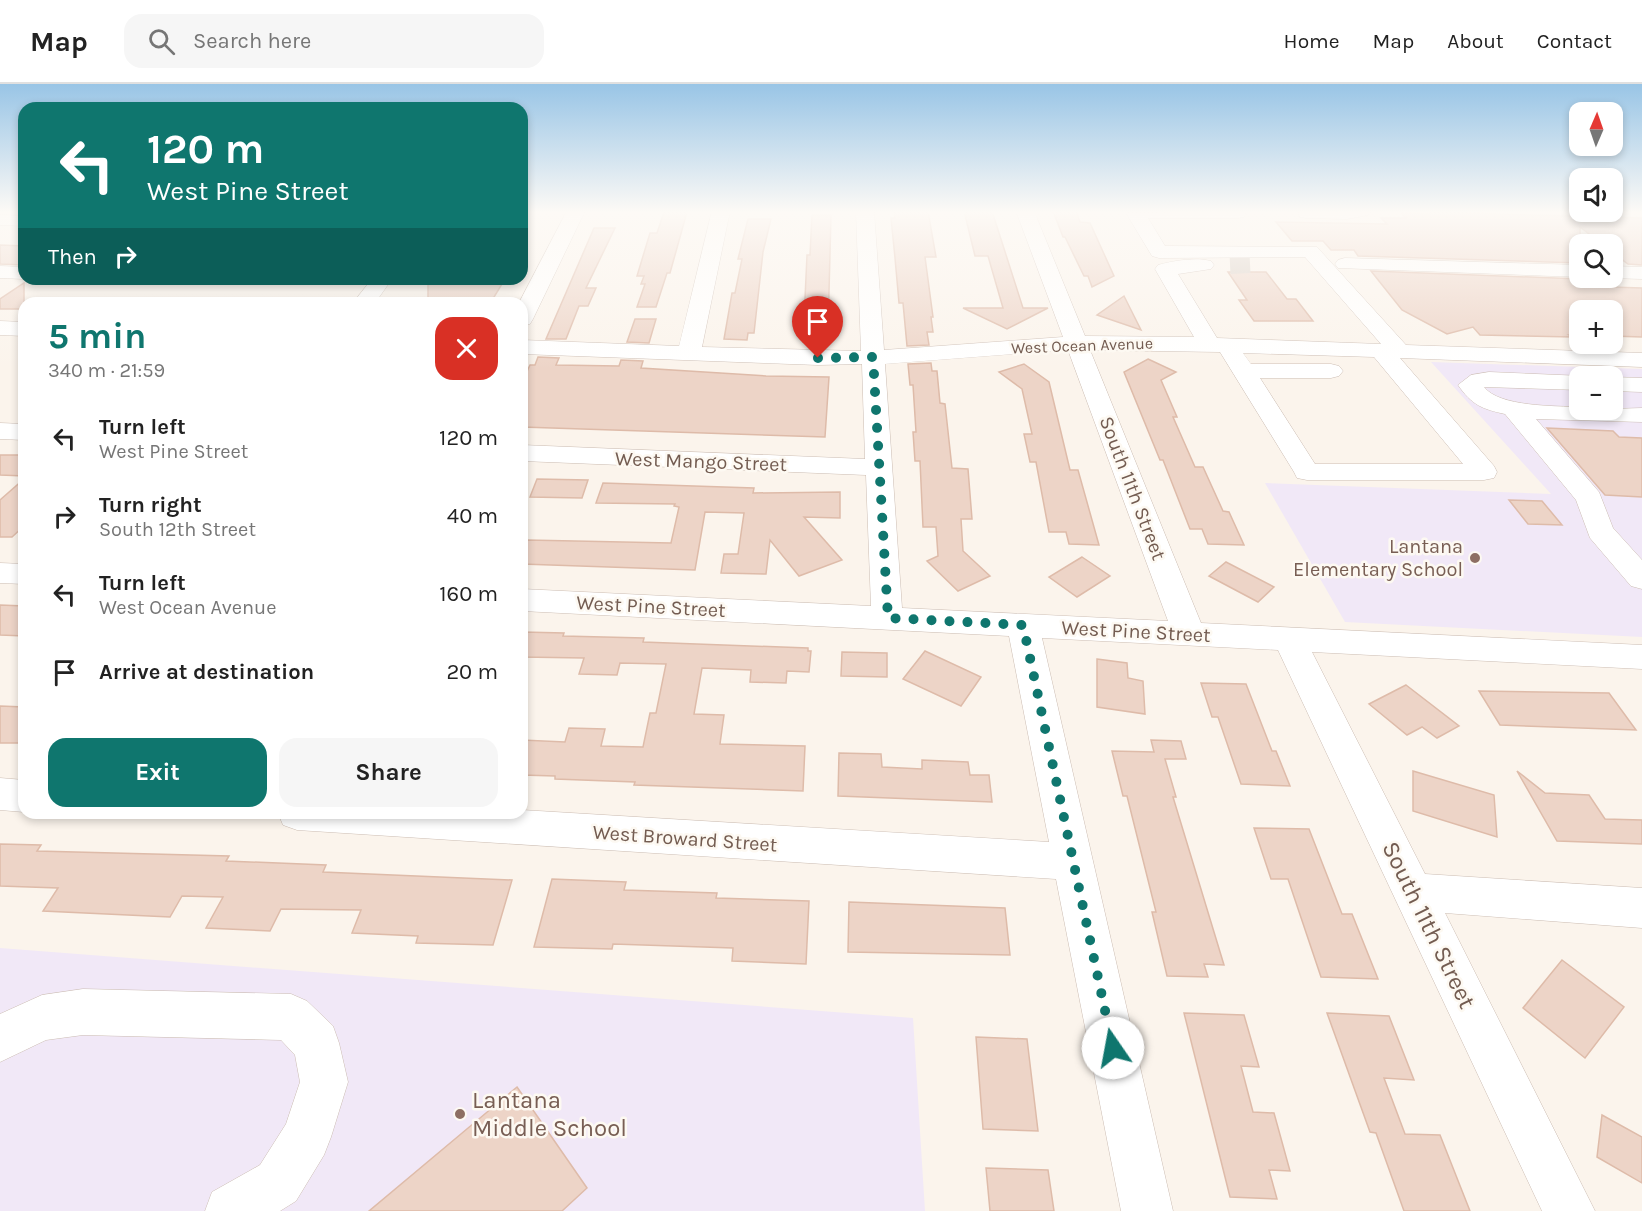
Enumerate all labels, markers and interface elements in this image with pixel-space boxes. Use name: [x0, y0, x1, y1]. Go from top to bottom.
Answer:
search box: [124, 14, 544, 68]
text: Map: [30, 25, 88, 58]
icon: search: [145, 25, 178, 58]
text: Search here: [193, 28, 311, 54]
text: Home: [1284, 29, 1340, 53]
text: Map: [1373, 29, 1414, 53]
text: About: [1447, 29, 1504, 53]
text: Contact: [1537, 29, 1612, 53]
north arrow: [1569, 102, 1623, 156]
map controls: [1569, 102, 1623, 420]
text: 120 m: [147, 124, 264, 174]
icon: left: [48, 126, 126, 204]
button: sound: [1569, 168, 1623, 222]
text: West Pine Street: [147, 175, 349, 207]
button: search: [1569, 234, 1623, 288]
icon: right: [109, 240, 142, 273]
text: Then: [48, 244, 97, 270]
pin: [792, 296, 843, 358]
button: +: [1569, 300, 1623, 354]
icon: arrive: [801, 305, 834, 338]
text: 5 min: [48, 315, 146, 357]
button: close: [435, 317, 498, 380]
street label: West Ocean Avenue: [1011, 334, 1153, 357]
text: 340 m · 21:59: [48, 359, 165, 382]
button: −: [1569, 366, 1623, 420]
street label: South 11th Street: [1095, 413, 1171, 564]
text: Turn left: [99, 414, 186, 440]
icon: left: [48, 422, 81, 455]
text: 120 m: [439, 425, 498, 451]
text: West Pine Street: [99, 440, 248, 463]
street label: West Mango Street: [615, 447, 788, 476]
text: Turn right: [99, 492, 202, 518]
icon: right: [48, 500, 81, 533]
text: 40 m: [447, 503, 498, 529]
text: South 12th Street: [99, 518, 256, 541]
place label: Lantana Elementary School: [1293, 535, 1463, 581]
marker: Lantana Elementary School: [1468, 551, 1482, 565]
text: Turn left: [99, 570, 186, 596]
icon: left: [48, 578, 81, 611]
text: 160 m: [439, 581, 498, 607]
street label: West Pine Street: [576, 591, 727, 622]
text: West Ocean Avenue: [99, 596, 276, 619]
street label: West Pine Street: [1061, 616, 1212, 647]
icon: arrive: [48, 656, 81, 689]
text: Arrive at destination: [99, 659, 314, 685]
text: 20 m: [446, 659, 498, 685]
button: Exit: [48, 738, 267, 807]
button: Share: [279, 738, 498, 807]
street label: West Broward Street: [592, 821, 779, 856]
street label: South 11th Street: [1376, 837, 1482, 1013]
position arrow: [1081, 1016, 1145, 1080]
place label: Lantana Middle School: [472, 1086, 627, 1142]
marker: Lantana Middle School: [453, 1107, 467, 1121]

